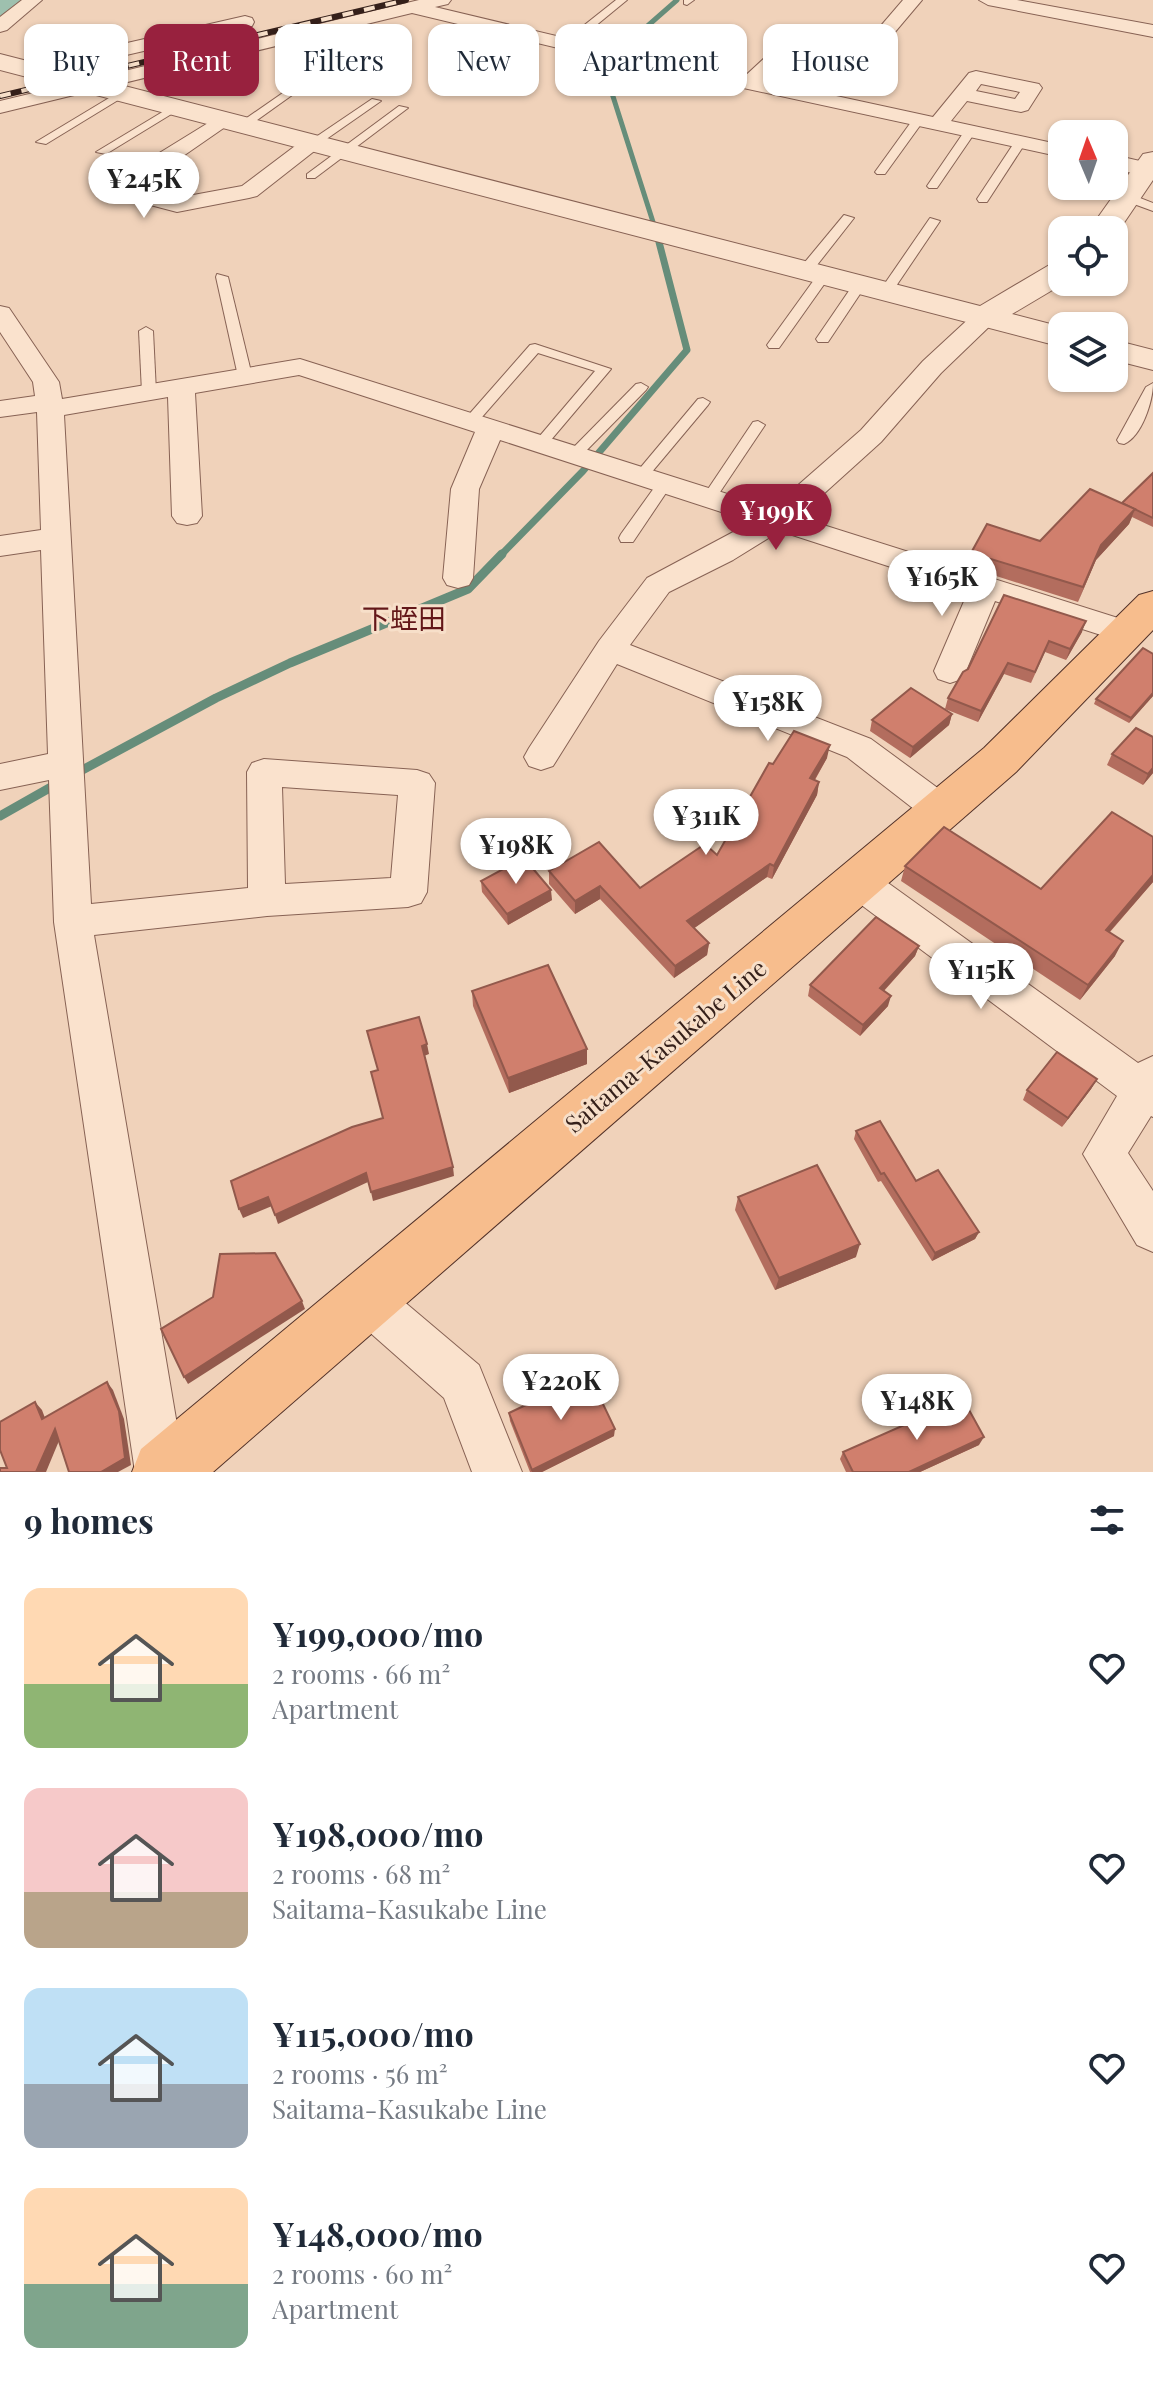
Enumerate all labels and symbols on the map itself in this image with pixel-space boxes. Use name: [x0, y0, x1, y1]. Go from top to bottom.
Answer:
north arrow: [1048, 120, 1128, 200]
pin: ¥245K: [88, 152, 200, 220]
pin: ¥199K: [720, 484, 832, 552]
pin: ¥165K: [886, 550, 998, 618]
district label: 下蛭田: [362, 599, 446, 636]
pin: ¥158K: [712, 675, 824, 743]
pin: ¥311K: [650, 789, 762, 857]
pin: ¥198K: [460, 818, 572, 886]
pin: ¥115K: [925, 943, 1037, 1011]
street label: Saitama-Kasukabe Line: [557, 951, 773, 1139]
pin: ¥220K: [505, 1354, 617, 1422]
pin: ¥148K: [861, 1374, 973, 1442]

